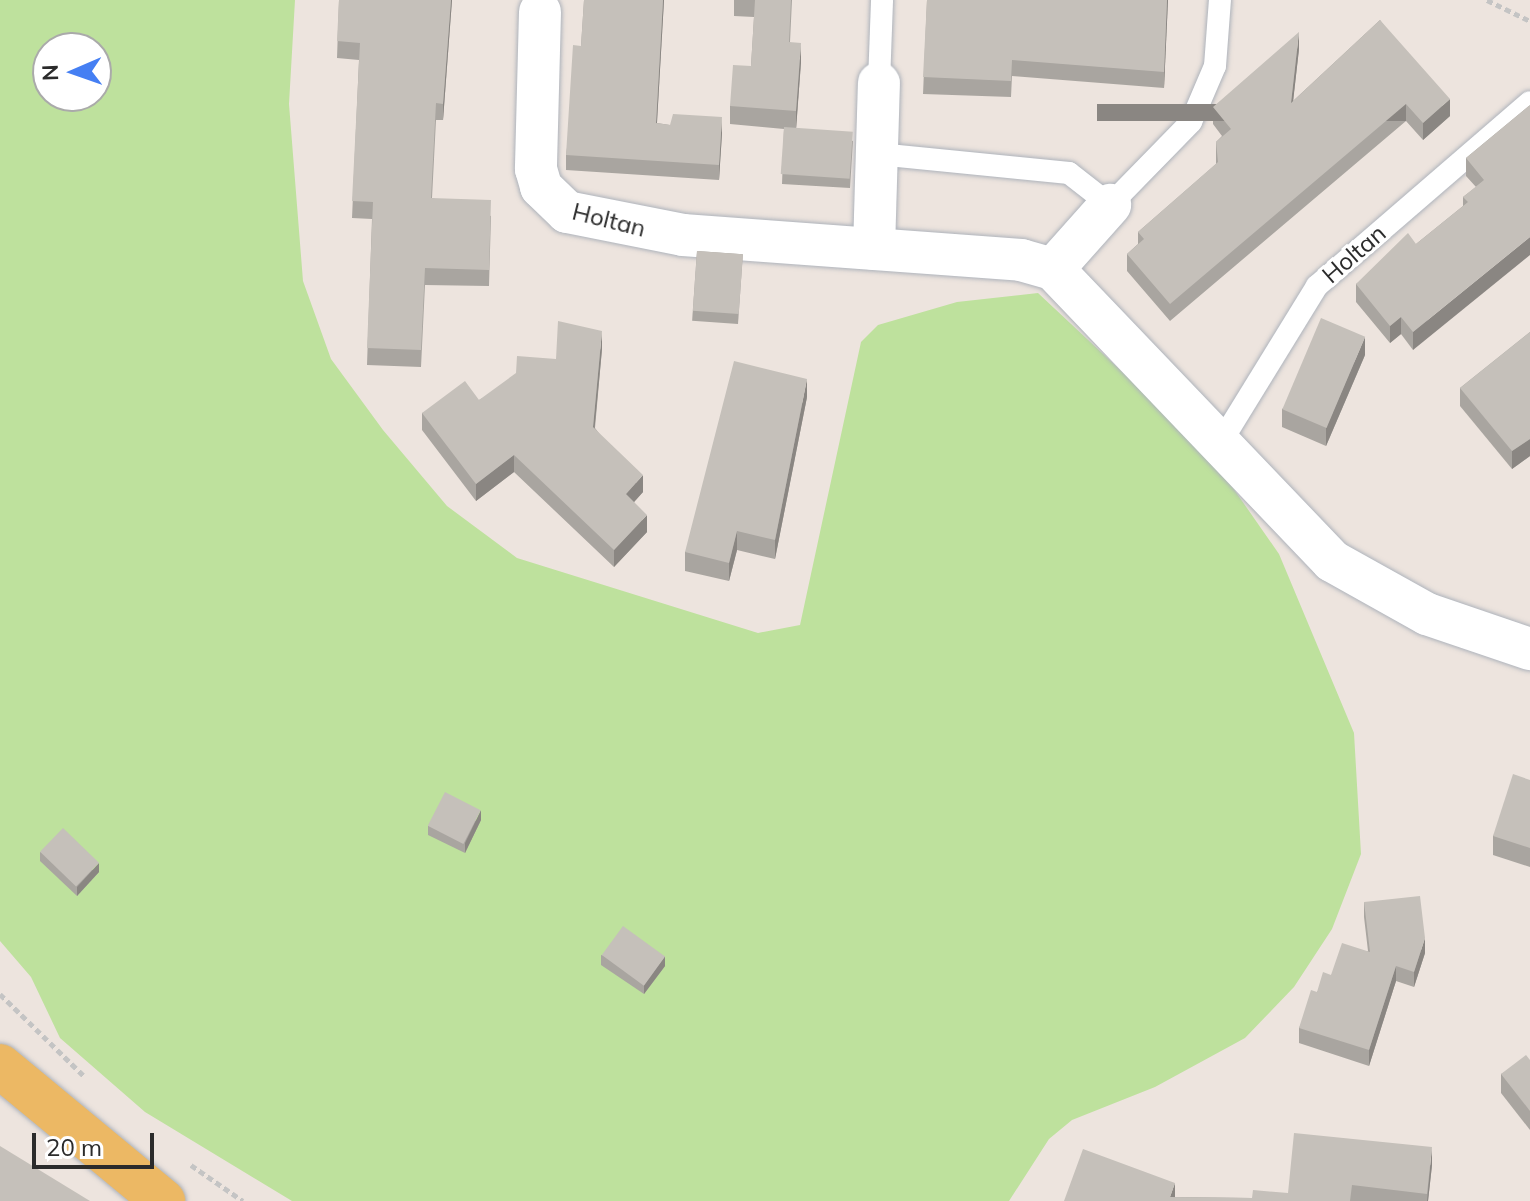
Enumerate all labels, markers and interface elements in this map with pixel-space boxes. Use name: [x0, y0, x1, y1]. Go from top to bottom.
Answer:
north arrow: [32, 32, 112, 112]
text: N: [36, 64, 64, 82]
street label: Holtan: [569, 197, 649, 243]
street label: Holtan: [1316, 219, 1392, 289]
scale bar: [36, 1117, 158, 1167]
text: 20 m: [46, 1132, 102, 1162]

